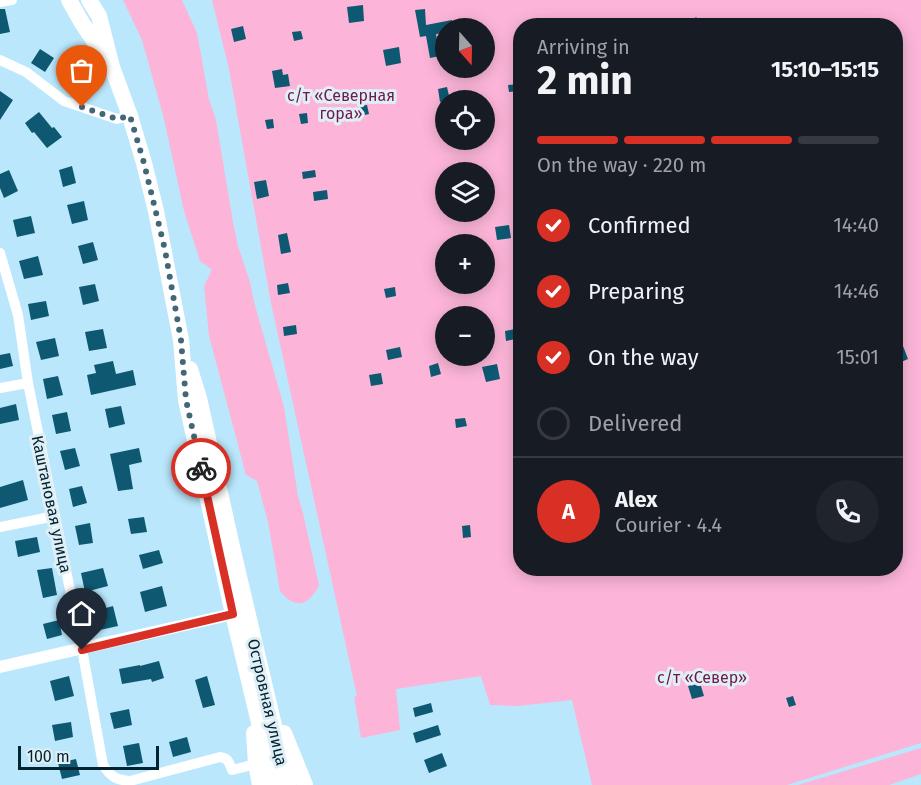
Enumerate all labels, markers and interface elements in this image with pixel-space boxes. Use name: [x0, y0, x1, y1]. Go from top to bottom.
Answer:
north arrow: [435, 18, 495, 78]
map controls: [435, 18, 495, 366]
text: Arriving in: [537, 35, 630, 59]
pin: [56, 45, 107, 107]
icon: bag: [65, 54, 98, 87]
text: 15:10–15:15: [771, 56, 879, 83]
text: 2 min: [537, 58, 633, 104]
park label: с/т «Северная гора»: [287, 86, 395, 123]
button: locate: [435, 90, 495, 150]
text: On the way · 220 m: [537, 153, 706, 177]
button: layers: [435, 162, 495, 222]
icon: check: [537, 209, 570, 242]
text: Confirmed: [588, 212, 691, 239]
text: 14:40: [833, 213, 879, 237]
button: +: [435, 234, 495, 294]
icon: check: [537, 275, 570, 308]
text: Preparing: [588, 278, 684, 305]
text: 14:46: [834, 279, 879, 303]
button: −: [435, 306, 495, 366]
icon: check: [537, 341, 570, 374]
text: On the way: [588, 344, 699, 371]
text: 15:01: [836, 345, 879, 369]
text: Delivered: [588, 410, 683, 437]
street label: Каштановая улица: [28, 434, 75, 575]
courier: [171, 438, 231, 498]
icon: bike: [185, 452, 218, 485]
button: phone: [816, 480, 879, 543]
text: Alex: [615, 486, 658, 513]
text: A: [562, 498, 575, 525]
text: Courier · 4.4: [615, 513, 722, 537]
pin: [56, 588, 107, 650]
icon: home: [65, 597, 98, 630]
street label: Островная улица: [244, 637, 291, 767]
park label: с/т «Север»: [657, 668, 747, 687]
scale bar: [18, 743, 159, 770]
text: 100 m: [27, 747, 70, 766]

